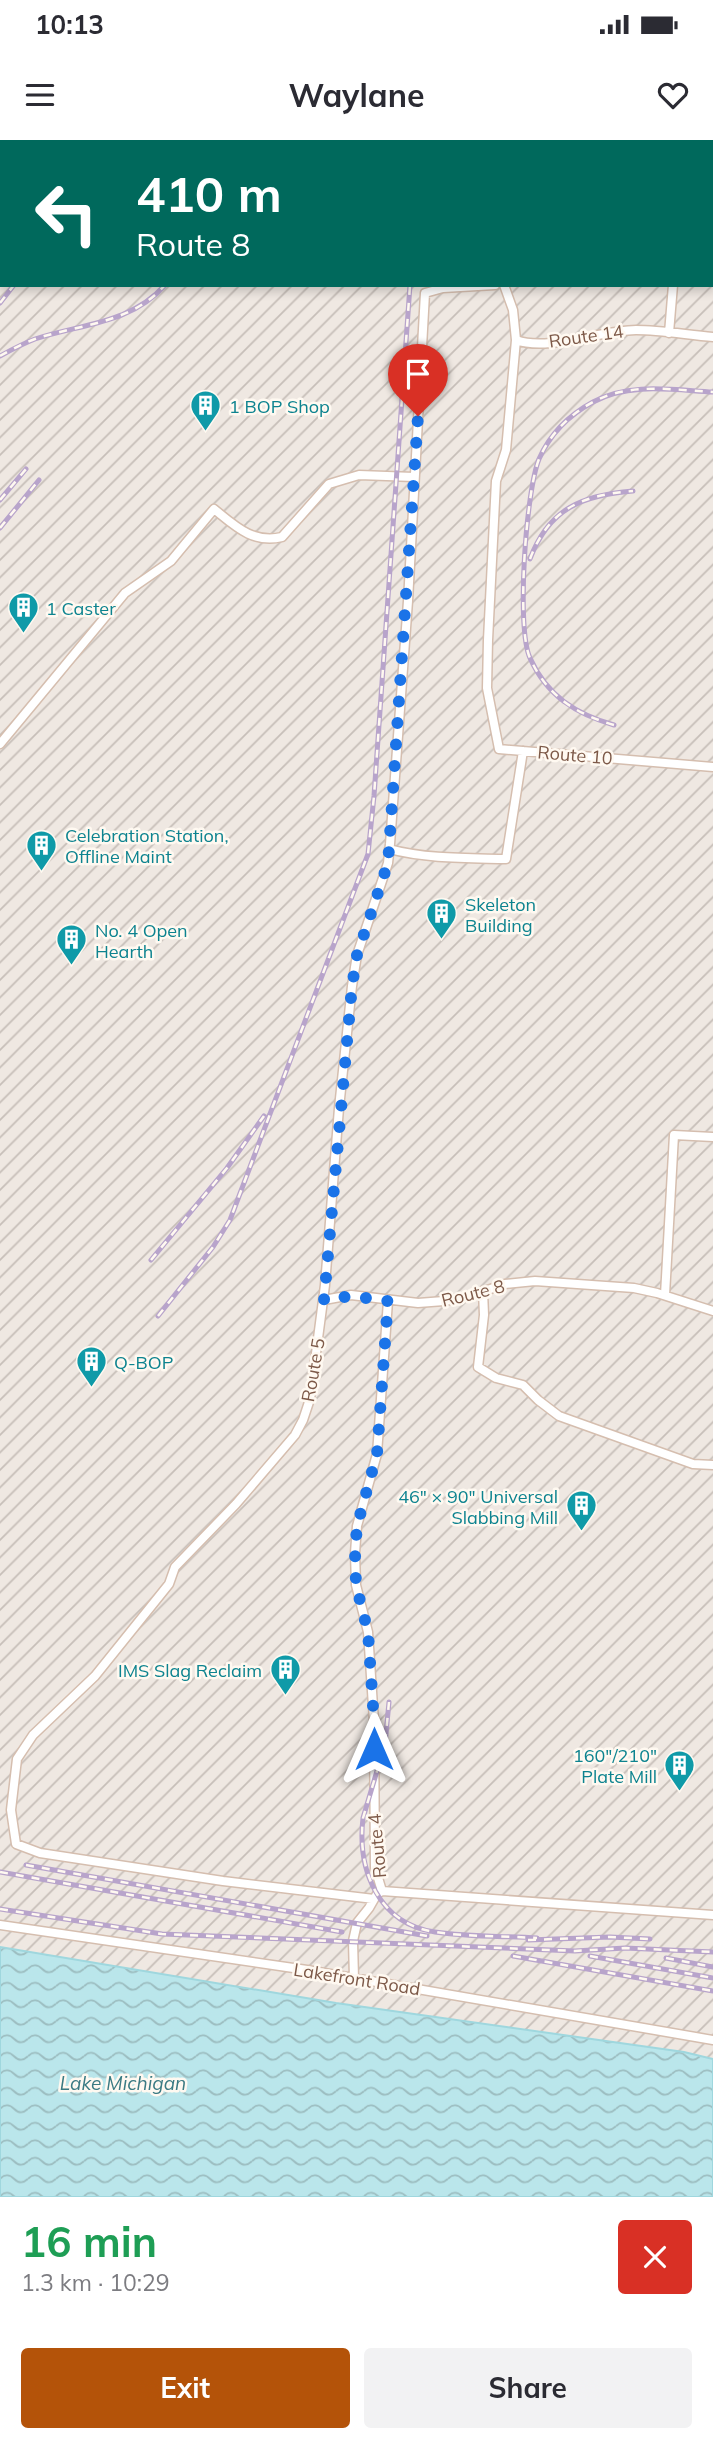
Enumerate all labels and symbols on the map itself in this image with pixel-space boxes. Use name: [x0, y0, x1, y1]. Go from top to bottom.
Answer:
street label: Route 14: [547, 319, 625, 353]
pin: [388, 344, 448, 416]
building icon: 1 BOP Shop: [189, 389, 223, 433]
place label: 1 BOP Shop: [229, 395, 330, 418]
building icon: 1 Caster: [6, 591, 40, 635]
place label: 1 Caster: [46, 597, 116, 620]
street label: Route 10: [537, 740, 613, 770]
place label: Celebration Station, Offline Maint: [65, 824, 229, 868]
building icon: Celebration Station, Offline Maint: [25, 828, 59, 872]
place label: Skeleton Building: [465, 893, 536, 937]
building icon: Skeleton Building: [425, 897, 459, 941]
place label: No. 4 Open Hearth: [95, 919, 188, 963]
building icon: No. 4 Open Hearth: [55, 923, 89, 967]
street label: Route 8: [439, 1274, 507, 1312]
street label: Route 5: [296, 1336, 330, 1404]
building icon: Q-BOP: [74, 1345, 108, 1389]
place label: Q-BOP: [114, 1351, 173, 1374]
place label: 46" × 90" Universal Slabbing Mill: [398, 1485, 558, 1529]
building icon: 46" × 90" Universal Slabbing Mill: [564, 1489, 598, 1533]
building icon: IMS Slag Reclaim: [268, 1653, 302, 1697]
place label: IMS Slag Reclaim: [118, 1659, 262, 1682]
position arrow: [337, 1712, 411, 1786]
place label: 160"/210" Plate Mill: [573, 1744, 657, 1788]
building icon: 160"/210" Plate Mill: [663, 1748, 697, 1792]
street label: Route 4: [363, 1813, 391, 1879]
street label: Lakefront Road: [292, 1958, 422, 2000]
water label: Lake Michigan: [60, 2071, 186, 2095]

